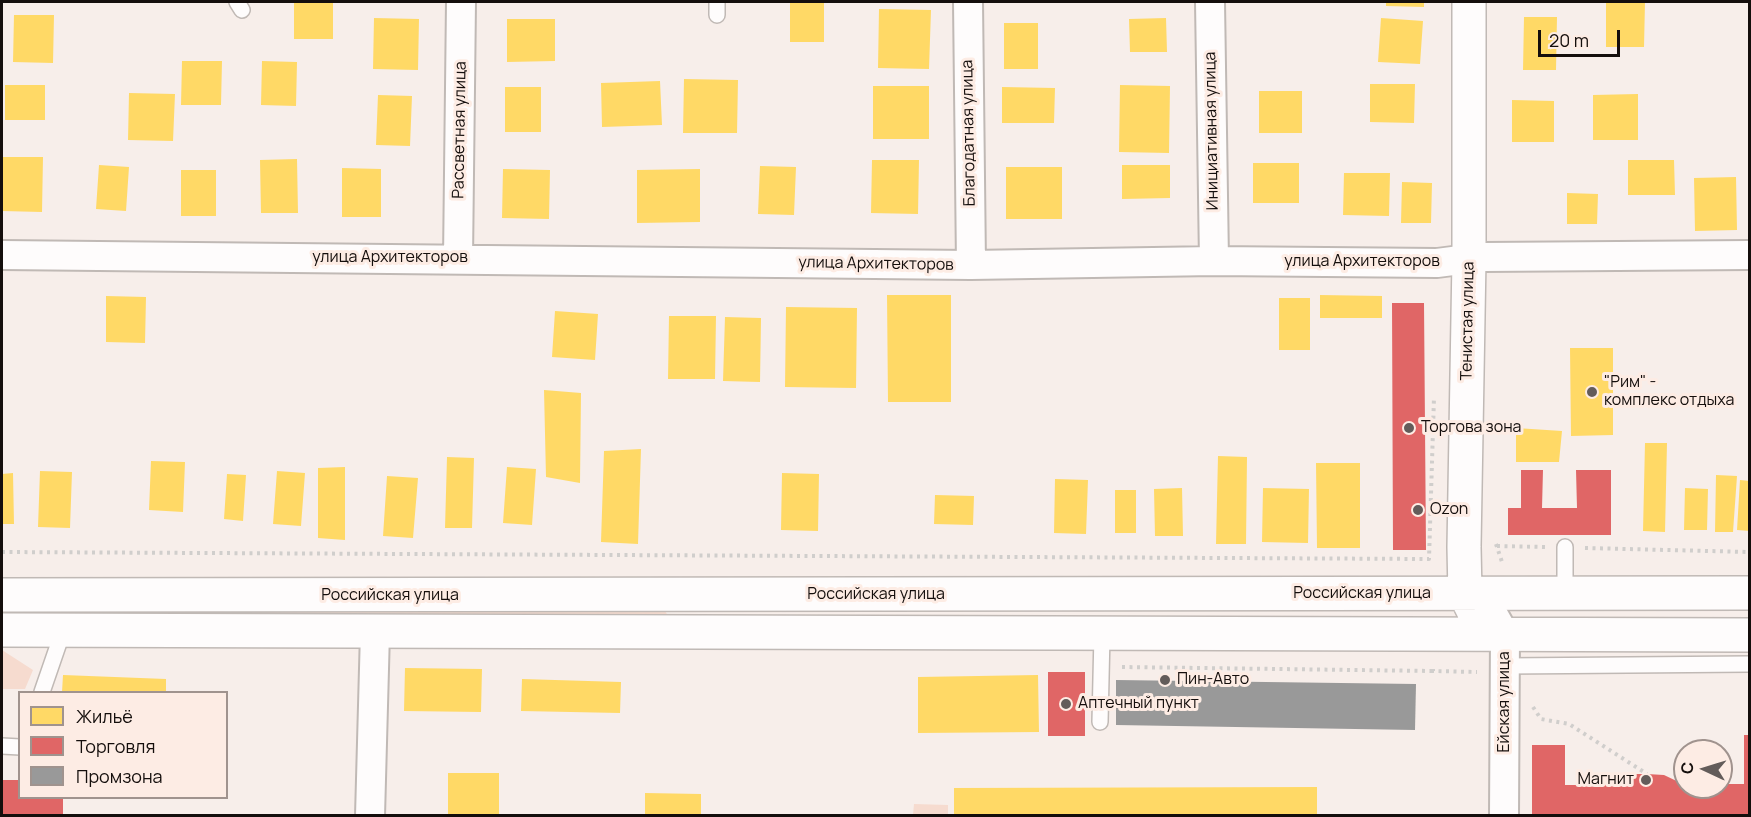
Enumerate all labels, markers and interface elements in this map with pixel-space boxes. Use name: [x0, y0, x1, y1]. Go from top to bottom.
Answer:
scale bar: [1541, 18, 1624, 56]
text: 20 m: [1549, 28, 1589, 52]
street label: Инициативная улица: [1201, 51, 1223, 211]
street label: Благодатная улица: [958, 60, 980, 206]
street label: Рассветная улица: [449, 61, 471, 199]
street label: улица Архитекторов: [312, 248, 468, 268]
street label: улица Архитекторов: [1284, 252, 1440, 272]
street label: улица Архитекторов: [798, 253, 954, 275]
street label: Тенистая улица: [1457, 261, 1479, 381]
place label: "Рим" - комплекс отдыха: [1604, 373, 1734, 411]
marker: "Рим" - комплекс отдыха: [1585, 385, 1599, 399]
place label: Торгова зона: [1421, 418, 1522, 438]
marker: Торгова зона: [1402, 421, 1416, 435]
place label: Ozon: [1430, 500, 1468, 520]
marker: Ozon: [1411, 503, 1425, 517]
street label: Российская улица: [1293, 584, 1431, 604]
street label: Российская улица: [807, 585, 945, 605]
street label: Российская улица: [321, 586, 459, 606]
street label: Ейская улица: [1495, 651, 1515, 753]
place label: Пин-Авто: [1177, 670, 1249, 690]
marker: Пин-Авто: [1158, 673, 1172, 687]
legend: [18, 691, 228, 799]
place label: Аптечный пункт: [1078, 694, 1199, 714]
marker: Аптечный пункт: [1059, 697, 1073, 711]
text: Жильё: [76, 704, 133, 728]
text: Торговля: [76, 734, 155, 758]
north arrow: [1673, 739, 1733, 799]
text: С: [1676, 761, 1698, 775]
text: Промзона: [76, 764, 163, 788]
place label: Магнит: [1578, 770, 1634, 790]
marker: Магнит: [1639, 773, 1653, 787]

